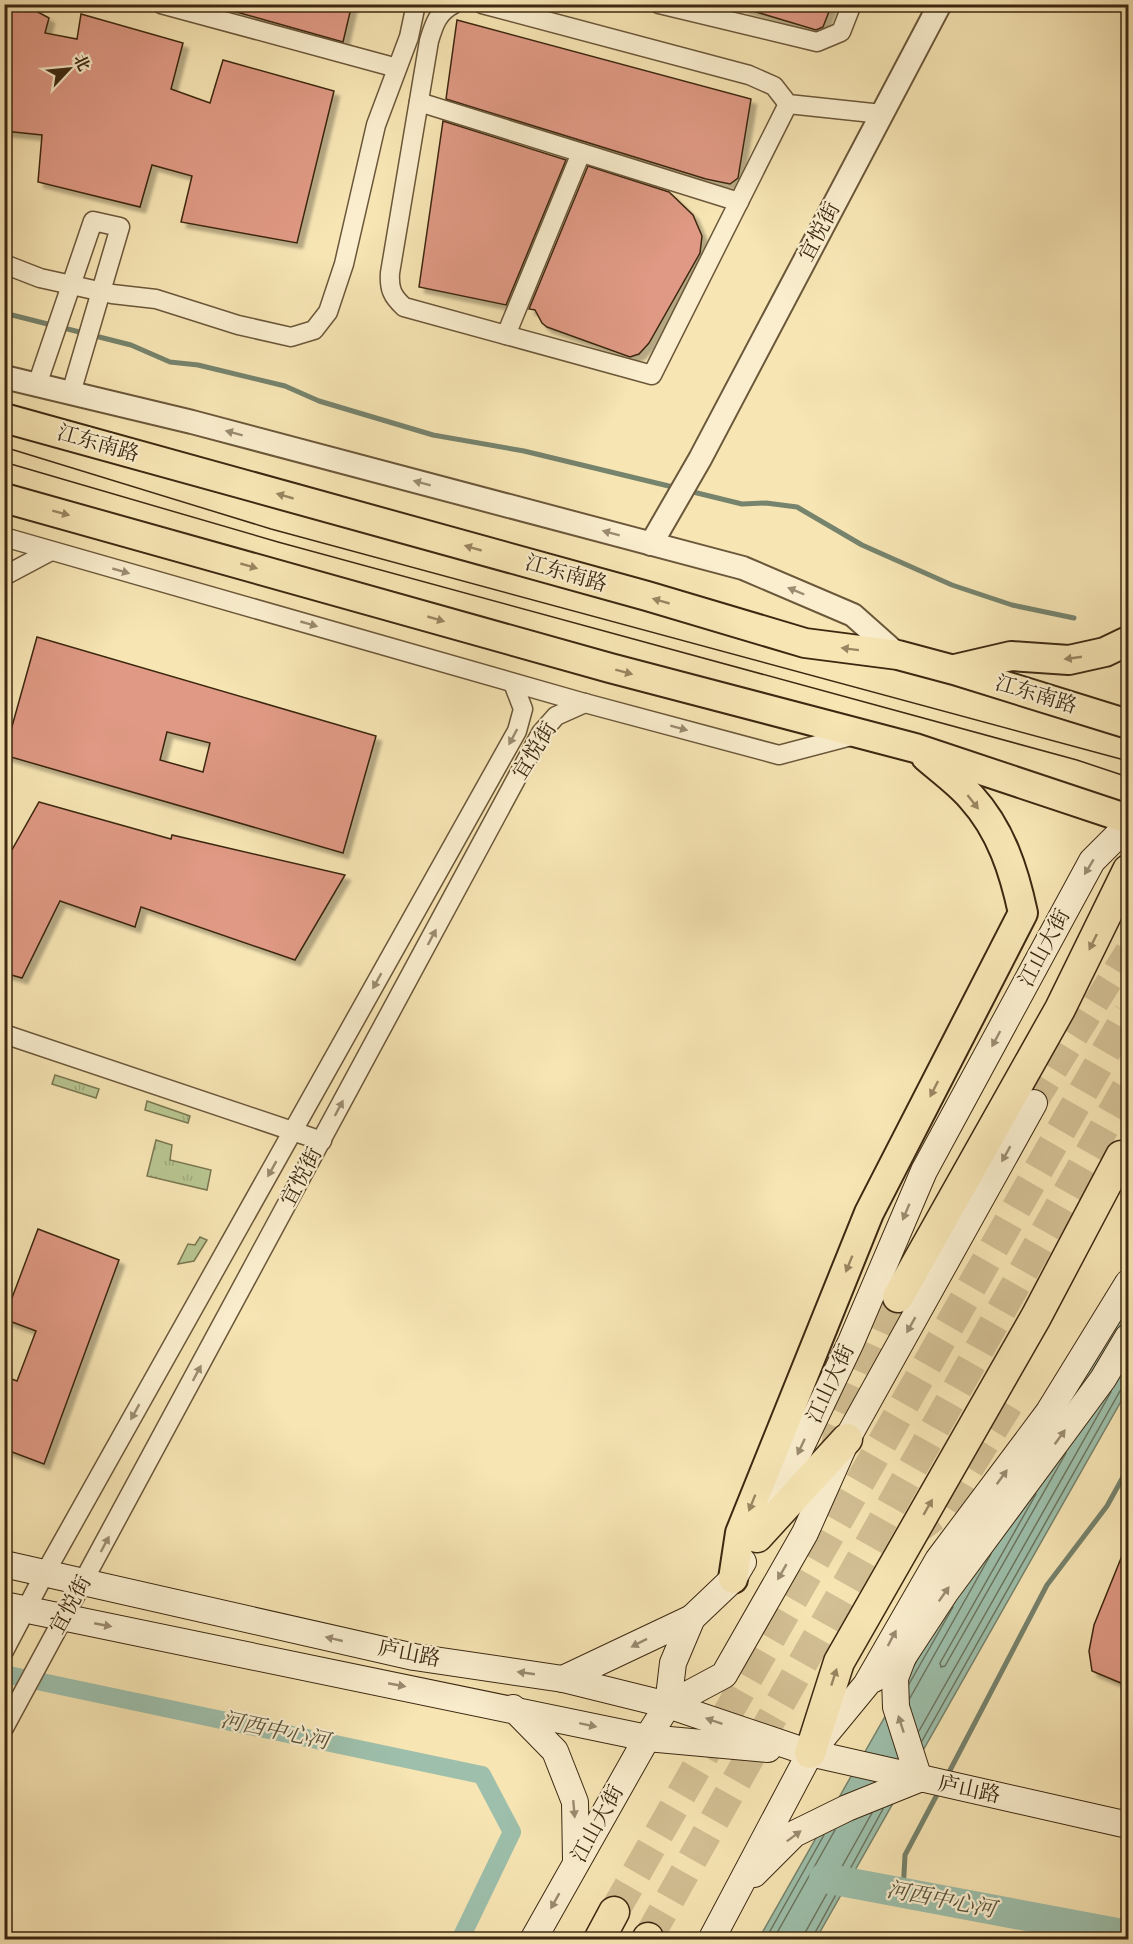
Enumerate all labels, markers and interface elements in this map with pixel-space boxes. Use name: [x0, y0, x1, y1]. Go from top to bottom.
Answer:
north arrow: [39, 39, 99, 99]
text: 北: [69, 51, 94, 74]
street label: 宜悦街: [794, 198, 846, 266]
street label: 江东南路: [54, 420, 142, 468]
one-way arrow: [225, 428, 243, 437]
one-way arrow: [413, 478, 431, 487]
one-way arrow: [276, 491, 294, 500]
one-way arrow: [52, 509, 70, 519]
one-way arrow: [602, 528, 620, 537]
one-way arrow: [464, 543, 482, 553]
street label: 江东南路: [522, 550, 610, 598]
one-way arrow: [240, 562, 258, 571]
one-way arrow: [112, 567, 130, 576]
one-way arrow: [787, 586, 805, 596]
one-way arrow: [652, 596, 670, 605]
one-way arrow: [427, 615, 445, 624]
one-way arrow: [300, 620, 318, 629]
one-way arrow: [840, 644, 859, 654]
one-way arrow: [1063, 653, 1082, 662]
one-way arrow: [615, 667, 633, 677]
street label: 江东南路: [992, 670, 1080, 720]
street label: 宜悦街: [507, 717, 563, 785]
one-way arrow: [670, 724, 688, 733]
one-way arrow: [509, 728, 519, 746]
one-way arrow: [967, 794, 979, 809]
one-way arrow: [1084, 859, 1094, 876]
street label: 江山大街: [1014, 905, 1076, 991]
one-way arrow: [427, 928, 437, 945]
one-way arrow: [1088, 933, 1098, 950]
one-way arrow: [372, 972, 382, 989]
one-way arrow: [991, 1030, 1001, 1047]
one-way arrow: [929, 1080, 939, 1097]
one-way arrow: [334, 1100, 344, 1117]
street label: 宜悦街: [276, 1143, 328, 1211]
one-way arrow: [1001, 1146, 1011, 1163]
one-way arrow: [267, 1161, 277, 1178]
one-way arrow: [902, 1203, 911, 1220]
one-way arrow: [844, 1255, 853, 1273]
one-way arrow: [907, 1316, 917, 1333]
street label: 江山大街: [801, 1340, 861, 1428]
one-way arrow: [192, 1364, 202, 1381]
one-way arrow: [130, 1404, 140, 1421]
one-way arrow: [1054, 1430, 1066, 1445]
one-way arrow: [796, 1439, 806, 1457]
one-way arrow: [995, 1469, 1007, 1484]
one-way arrow: [747, 1494, 756, 1512]
one-way arrow: [923, 1498, 933, 1515]
one-way arrow: [100, 1535, 110, 1552]
one-way arrow: [778, 1563, 788, 1580]
street label: 宜悦街: [44, 1571, 98, 1639]
one-way arrow: [938, 1586, 949, 1602]
one-way arrow: [94, 1621, 113, 1630]
one-way arrow: [887, 1629, 897, 1646]
one-way arrow: [325, 1633, 343, 1643]
street label: 庐山路: [376, 1635, 442, 1673]
one-way arrow: [631, 1639, 648, 1648]
one-way arrow: [830, 1668, 840, 1686]
one-way arrow: [516, 1669, 535, 1678]
one-way arrow: [388, 1680, 406, 1690]
water label: 河西中心河: [218, 1706, 336, 1756]
one-way arrow: [705, 1715, 723, 1725]
one-way arrow: [896, 1715, 905, 1733]
one-way arrow: [579, 1720, 597, 1730]
street label: 庐山路: [935, 1771, 1003, 1809]
street label: 江山大街: [566, 1781, 630, 1867]
one-way arrow: [569, 1799, 579, 1818]
one-way arrow: [786, 1830, 802, 1843]
water label: 河西中心河: [884, 1876, 1001, 1925]
one-way arrow: [550, 1893, 560, 1910]

